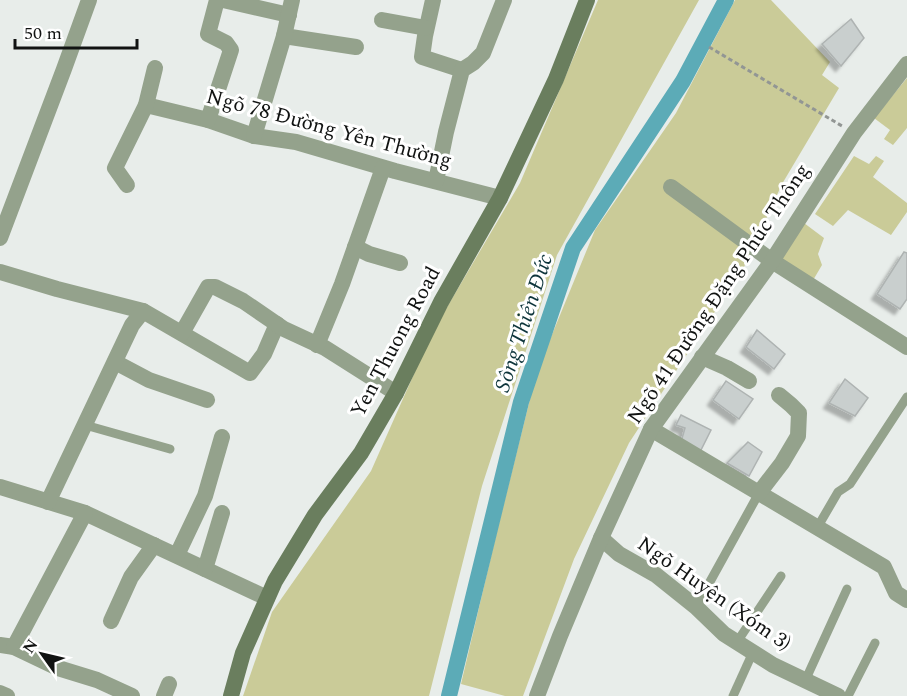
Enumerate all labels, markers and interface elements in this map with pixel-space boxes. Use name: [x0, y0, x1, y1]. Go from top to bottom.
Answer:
scale bar: [15, 12, 136, 50]
text: 50 m: [24, 20, 62, 47]
street label: Ngõ 78 Đường Yên Thường: [202, 81, 456, 177]
street label: Ngõ 41 Đường Đặng Phúc Thông: [619, 157, 819, 431]
water label: Sông Thiên Đức: [486, 250, 562, 396]
street label: Yen Thuong Road: [343, 261, 449, 423]
street label: Ngõ Huyện (Xóm 3): [630, 529, 798, 659]
north arrow: [12, 624, 72, 684]
text: N: [17, 634, 44, 658]

